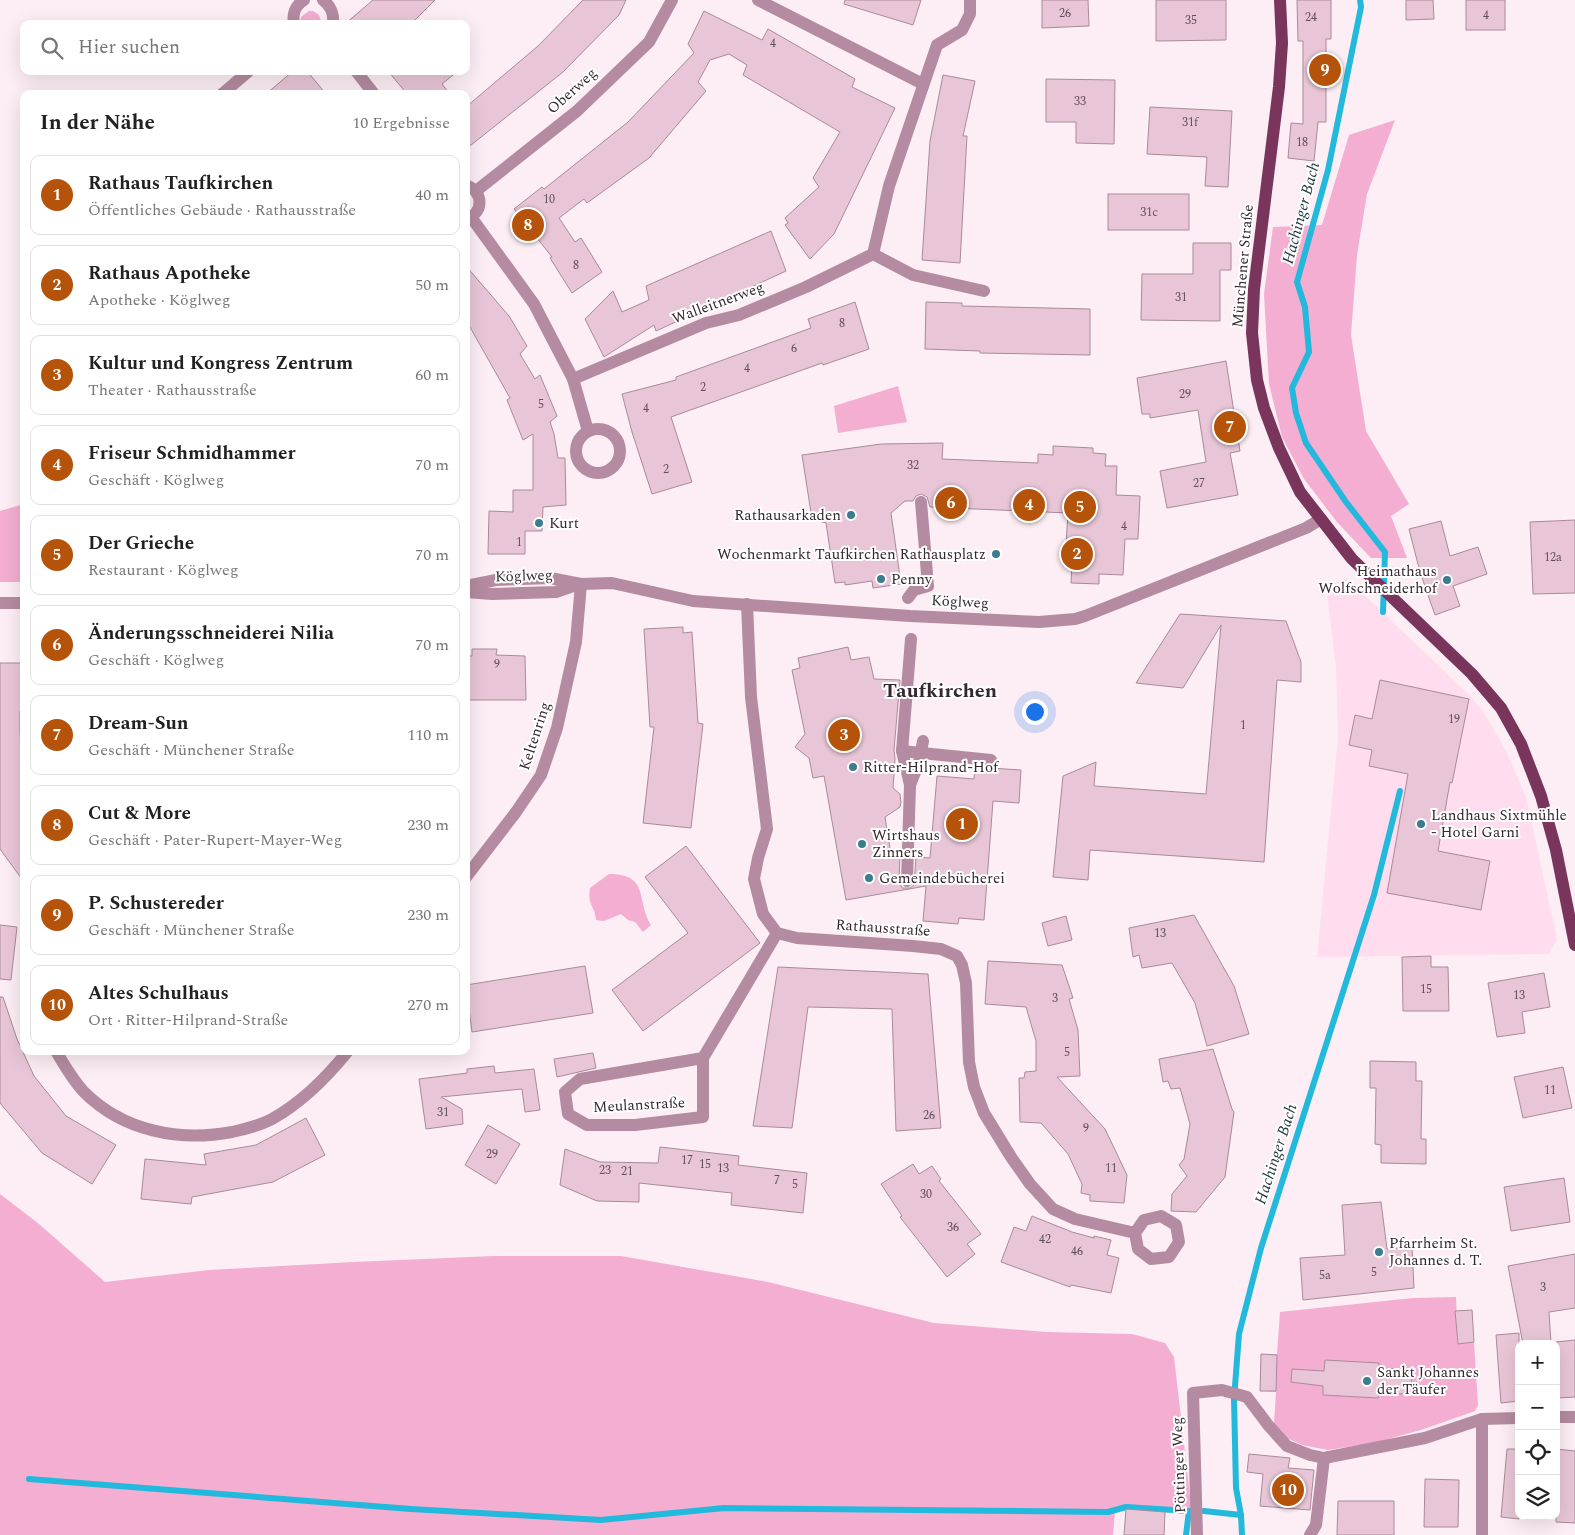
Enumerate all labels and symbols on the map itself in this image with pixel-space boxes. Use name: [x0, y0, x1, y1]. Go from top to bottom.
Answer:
house number: 26: [1059, 4, 1071, 23]
house number: 4: [1483, 6, 1489, 25]
house number: 24: [1305, 8, 1317, 27]
house number: 35: [1185, 11, 1197, 30]
house number: 4: [770, 34, 776, 53]
pin: 9: [1309, 51, 1341, 89]
street label: Oberweg: [542, 62, 602, 120]
house number: 33: [1074, 92, 1086, 111]
house number: 31f: [1182, 113, 1199, 132]
house number: 18: [1296, 133, 1308, 152]
water label: Hachinger Bach: [1276, 159, 1326, 267]
house number: 10: [543, 190, 555, 209]
house number: 31c: [1140, 203, 1158, 222]
street label: Münchener Straße: [1226, 203, 1260, 329]
pin: 8: [512, 206, 544, 244]
house number: 8: [573, 256, 579, 275]
street label: Walleitnerweg: [669, 276, 767, 330]
house number: 31: [1175, 288, 1187, 307]
house number: 8: [839, 314, 845, 333]
house number: 6: [791, 339, 797, 358]
house number: 4: [744, 359, 750, 378]
house number: 2: [700, 378, 706, 397]
house number: 29: [1179, 385, 1191, 404]
house number: 5: [538, 395, 544, 414]
house number: 4: [643, 399, 649, 418]
pin: 7: [1214, 408, 1246, 446]
house number: 32: [907, 456, 919, 475]
house number: 2: [663, 460, 669, 479]
house number: 27: [1193, 474, 1205, 493]
pin: 6: [935, 484, 967, 522]
pin: 4: [1013, 486, 1045, 524]
pin: 5: [1064, 488, 1096, 526]
place label: Rathausarkaden: [734, 504, 841, 527]
marker: Rathausarkaden: [845, 509, 857, 521]
place label: Kurt: [549, 512, 579, 535]
marker: Kurt: [533, 517, 545, 529]
house number: 4: [1121, 517, 1127, 536]
house number: 1: [516, 533, 522, 552]
pin: 2: [1061, 535, 1093, 573]
place label: Wochenmarkt Taufkirchen Rathausplatz: [717, 543, 986, 566]
marker: Wochenmarkt Taufkirchen Rathausplatz: [990, 548, 1002, 560]
house number: 12a: [1544, 548, 1562, 567]
place label: Heimathaus Wolfschneiderhof: [1318, 560, 1439, 600]
street label: Köglweg: [495, 563, 553, 589]
place label: Penny: [891, 568, 933, 591]
marker: Penny: [875, 573, 887, 585]
marker: Heimathaus Wolfschneiderhof: [1441, 574, 1453, 586]
street label: Köglweg: [931, 589, 989, 615]
house number: 9: [494, 655, 500, 674]
district label: Taufkirchen: [883, 676, 997, 706]
street label: Keltenring: [513, 699, 557, 773]
your location: [1022, 699, 1048, 725]
house number: 19: [1448, 710, 1460, 729]
pin: 3: [828, 716, 860, 754]
house number: 1: [1240, 716, 1246, 735]
place label: Ritter-Hilprand-Hof: [863, 756, 1000, 779]
marker: Ritter-Hilprand-Hof: [847, 761, 859, 773]
place label: Landhaus Sixtmühle - Hotel Garni: [1431, 804, 1567, 844]
pin: 1: [946, 805, 978, 843]
marker: Landhaus Sixtmühle - Hotel Garni: [1415, 818, 1427, 830]
place label: Wirtshaus Zinners: [872, 824, 940, 864]
marker: Wirtshaus Zinners: [856, 838, 868, 850]
place label: Gemeindebücherei: [879, 867, 1005, 890]
marker: Gemeindebücherei: [863, 872, 875, 884]
street label: Rathausstraße: [835, 913, 931, 943]
house number: 13: [1154, 924, 1166, 943]
house number: 15: [1420, 980, 1432, 999]
house number: 13: [1513, 986, 1525, 1005]
house number: 3: [1052, 989, 1058, 1008]
house number: 5: [1064, 1043, 1070, 1062]
house number: 11: [1544, 1081, 1556, 1100]
street label: Meulanstraße: [592, 1091, 686, 1119]
water label: Hachinger Bach: [1248, 1101, 1304, 1207]
house number: 31: [437, 1103, 449, 1122]
house number: 26: [923, 1106, 935, 1125]
house number: 9: [1083, 1119, 1089, 1138]
house number: 29: [486, 1145, 498, 1164]
house number: 17: [681, 1151, 693, 1170]
house number: 15: [699, 1155, 711, 1174]
house number: 13: [717, 1159, 729, 1178]
house number: 11: [1105, 1159, 1117, 1178]
house number: 23: [599, 1161, 611, 1180]
house number: 21: [621, 1162, 633, 1181]
house number: 7: [774, 1171, 780, 1190]
house number: 5: [792, 1175, 798, 1194]
house number: 30: [920, 1185, 932, 1204]
house number: 36: [947, 1218, 959, 1237]
house number: 42: [1039, 1230, 1051, 1249]
place label: Pfarrheim St. Johannes d. T.: [1389, 1232, 1482, 1272]
house number: 46: [1071, 1242, 1083, 1261]
marker: Pfarrheim St. Johannes d. T.: [1373, 1246, 1385, 1258]
house number: 5: [1371, 1263, 1377, 1282]
house number: 5a: [1319, 1266, 1331, 1285]
house number: 3: [1540, 1278, 1546, 1297]
place label: Sankt Johannes der Täufer: [1377, 1361, 1479, 1401]
marker: Sankt Johannes der Täufer: [1361, 1375, 1373, 1387]
street label: Pöttinger Weg: [1166, 1417, 1192, 1513]
pin: 10: [1272, 1471, 1304, 1509]

